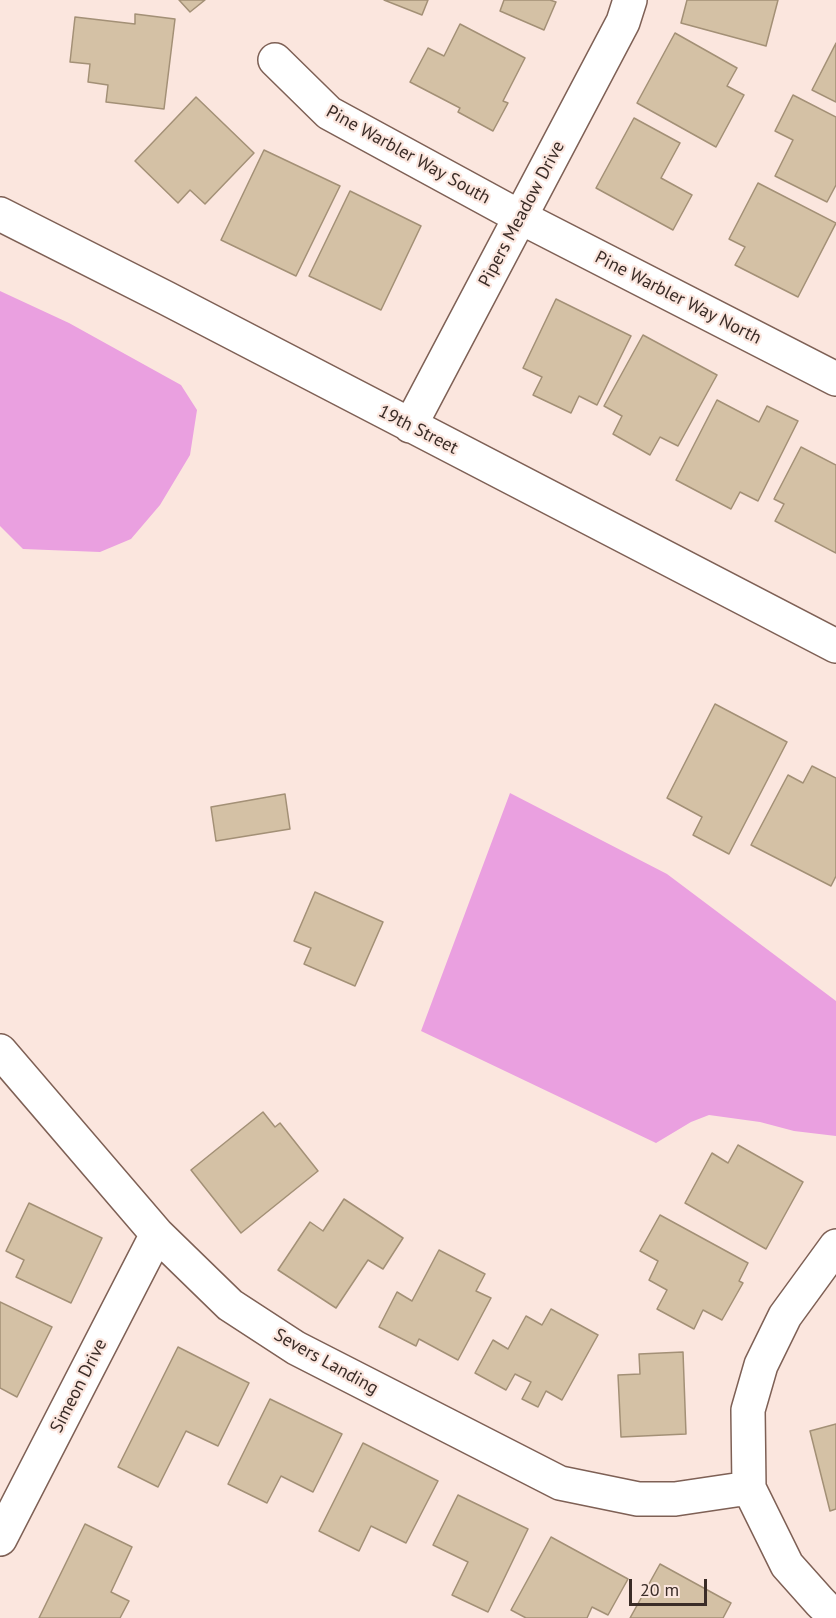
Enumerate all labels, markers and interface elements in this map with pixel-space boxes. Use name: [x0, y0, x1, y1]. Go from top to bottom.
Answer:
street label: Pine Warbler Way South: [322, 101, 494, 209]
street label: Pipers Meadow Drive: [474, 137, 570, 291]
street label: Pine Warbler Way North: [591, 247, 765, 349]
street label: 19th Street: [375, 401, 461, 459]
street label: Severs Landing: [270, 1324, 382, 1400]
street label: Simeon Drive: [46, 1335, 112, 1437]
scale bar: [632, 1567, 710, 1605]
text: 20 m: [640, 1578, 679, 1601]

